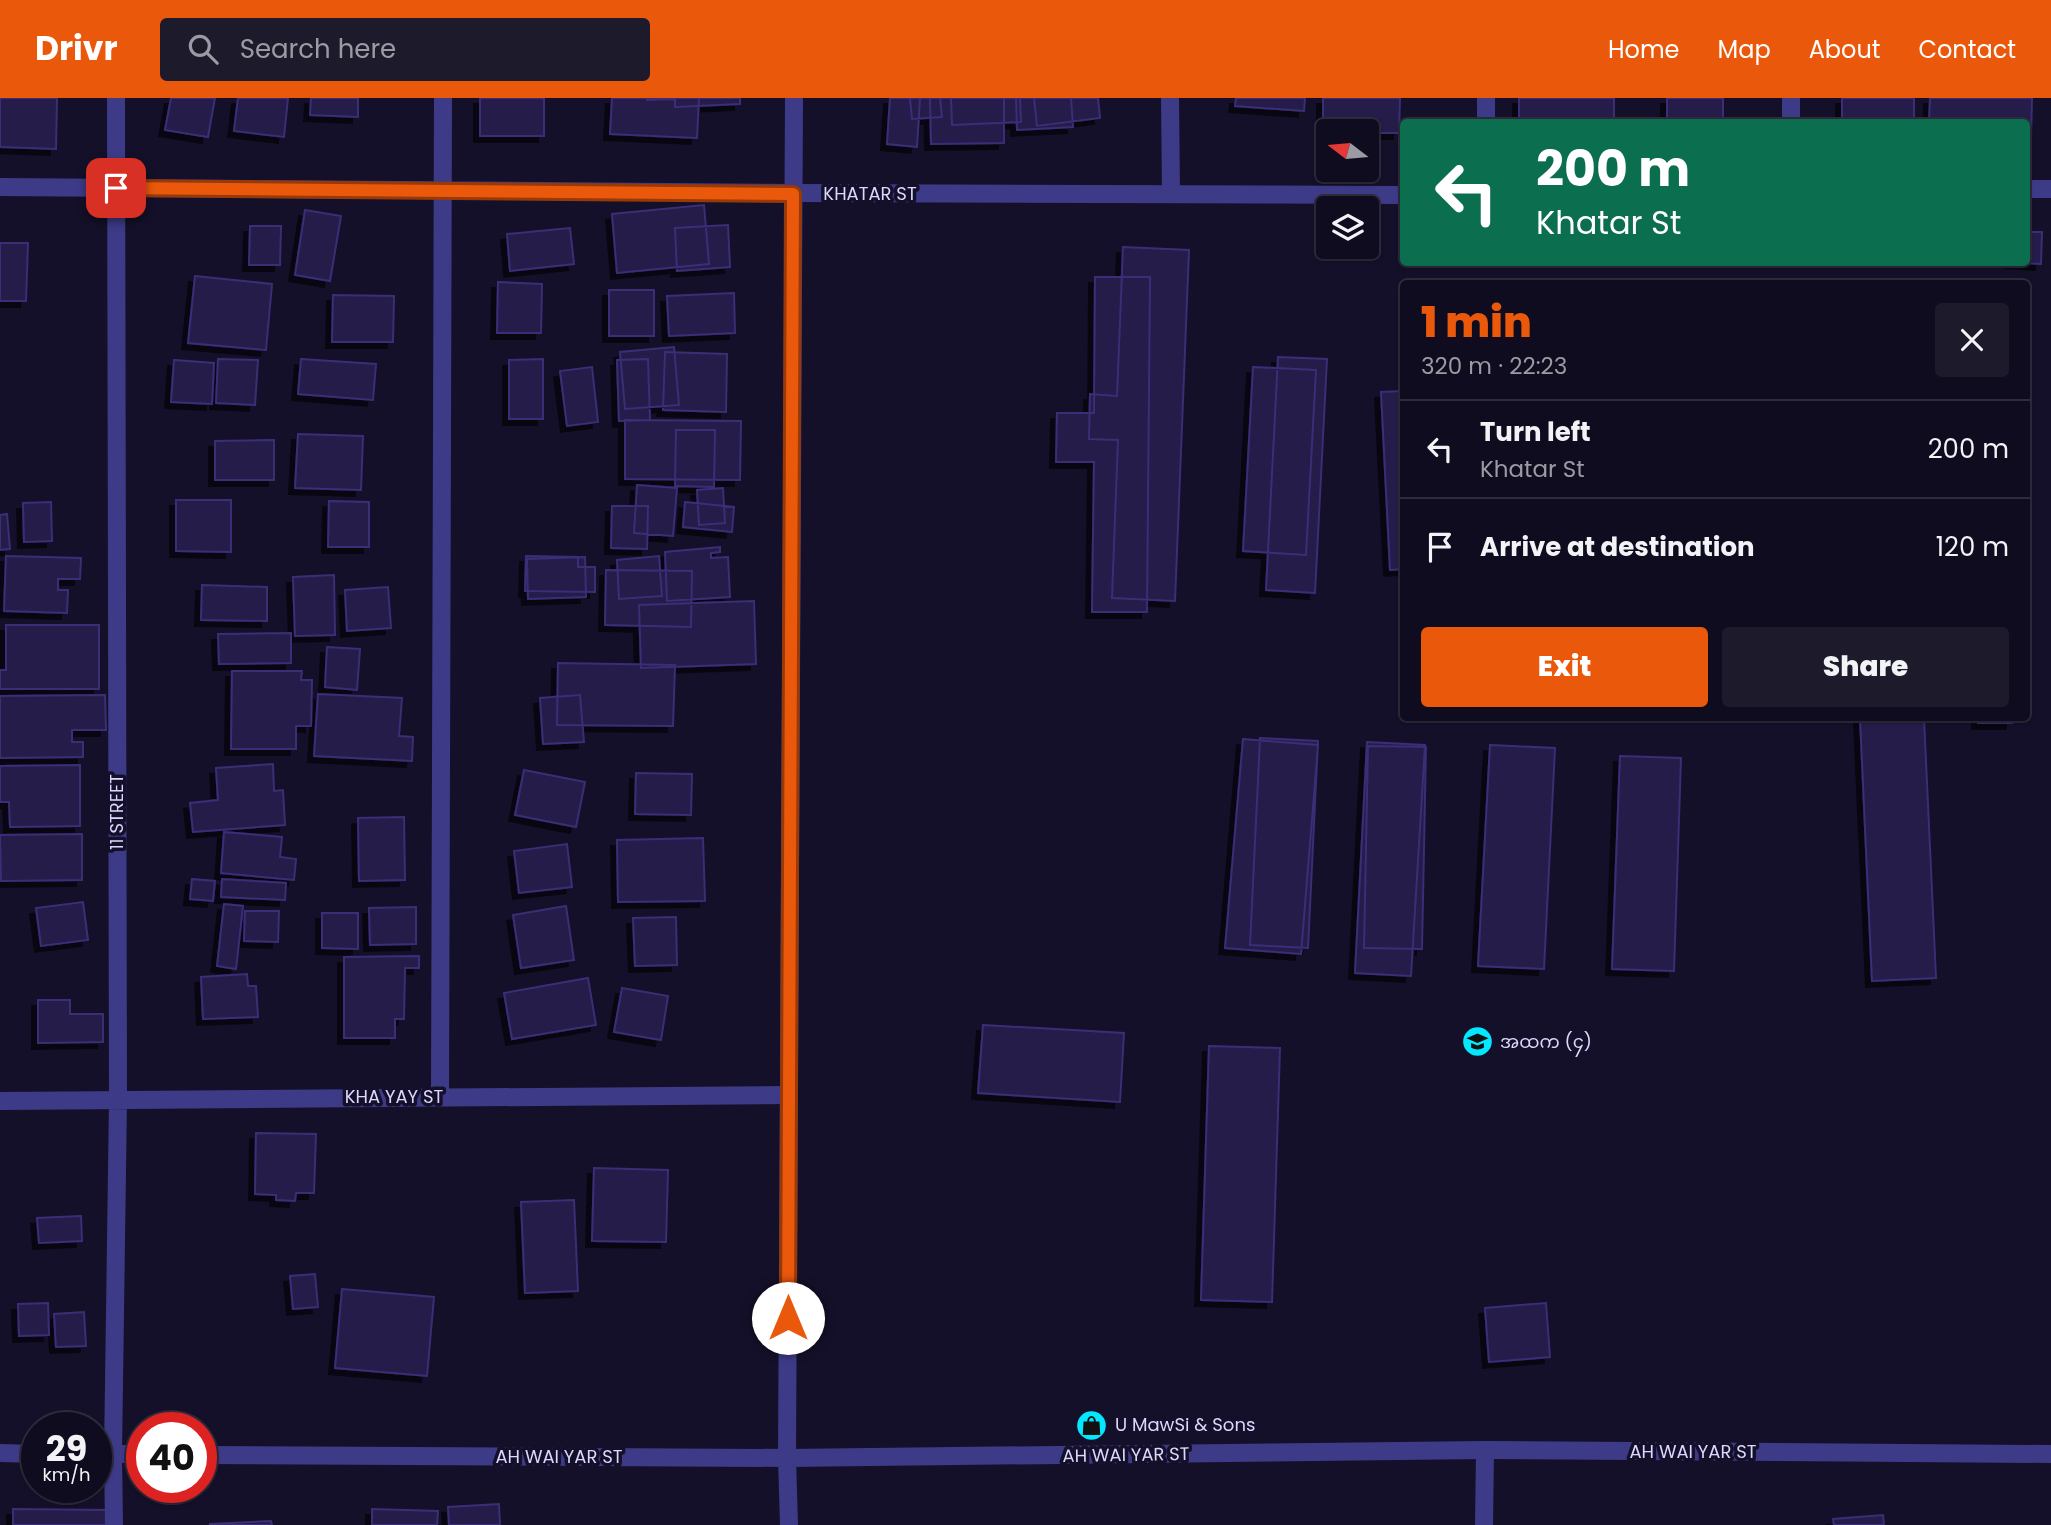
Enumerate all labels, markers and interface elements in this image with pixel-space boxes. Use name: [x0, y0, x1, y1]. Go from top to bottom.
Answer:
search box: [160, 18, 650, 81]
text: Drivr: [35, 25, 118, 72]
icon: search: [184, 30, 222, 68]
text: Search here: [240, 31, 396, 67]
text: Home: [1608, 33, 1680, 66]
text: Map: [1718, 33, 1771, 66]
text: About: [1809, 33, 1880, 66]
text: Contact: [1918, 33, 2016, 66]
north arrow: [1316, 119, 1379, 182]
map controls: [1316, 119, 1379, 259]
text: 200 m: [1536, 135, 1690, 203]
icon: left: [1421, 147, 1512, 238]
pin: [86, 158, 146, 218]
icon: arrive: [97, 169, 135, 207]
street label: KHATAR ST: [823, 181, 917, 206]
button: layers: [1316, 196, 1379, 259]
text: Khatar St: [1536, 200, 1681, 245]
text: 1 min: [1421, 293, 1532, 352]
button: close: [1935, 303, 2009, 377]
text: 320 m · 22:23: [1421, 350, 1567, 382]
text: Turn left: [1480, 414, 1591, 450]
icon: left: [1421, 430, 1459, 468]
text: 200 m: [1928, 431, 2009, 467]
text: Khatar St: [1480, 453, 1585, 485]
icon: arrive: [1421, 528, 1459, 566]
text: Arrive at destination: [1480, 529, 1755, 565]
text: 120 m: [1936, 529, 2009, 565]
button: Exit: [1421, 627, 1708, 707]
button: Share: [1722, 627, 2009, 707]
street label: 11 STREET: [104, 774, 129, 850]
school or university icon: အထက (၄): [1460, 1025, 1494, 1059]
place label: အထက (၄): [1500, 1029, 1592, 1057]
street label: KHA YAY ST: [345, 1084, 443, 1109]
position arrow: [751, 1281, 825, 1355]
shop icon: U MawSi & Sons: [1075, 1408, 1109, 1442]
speed limit sign: 40: [126, 1412, 217, 1503]
place label: U MawSi & Sons: [1115, 1412, 1255, 1437]
text: 29: [46, 1424, 87, 1473]
street label: AH WAI YAR ST: [1629, 1439, 1757, 1464]
street label: AH WAI YAR ST: [1062, 1441, 1190, 1468]
street label: AH WAI YAR ST: [495, 1444, 623, 1469]
text: km/h: [43, 1462, 90, 1487]

